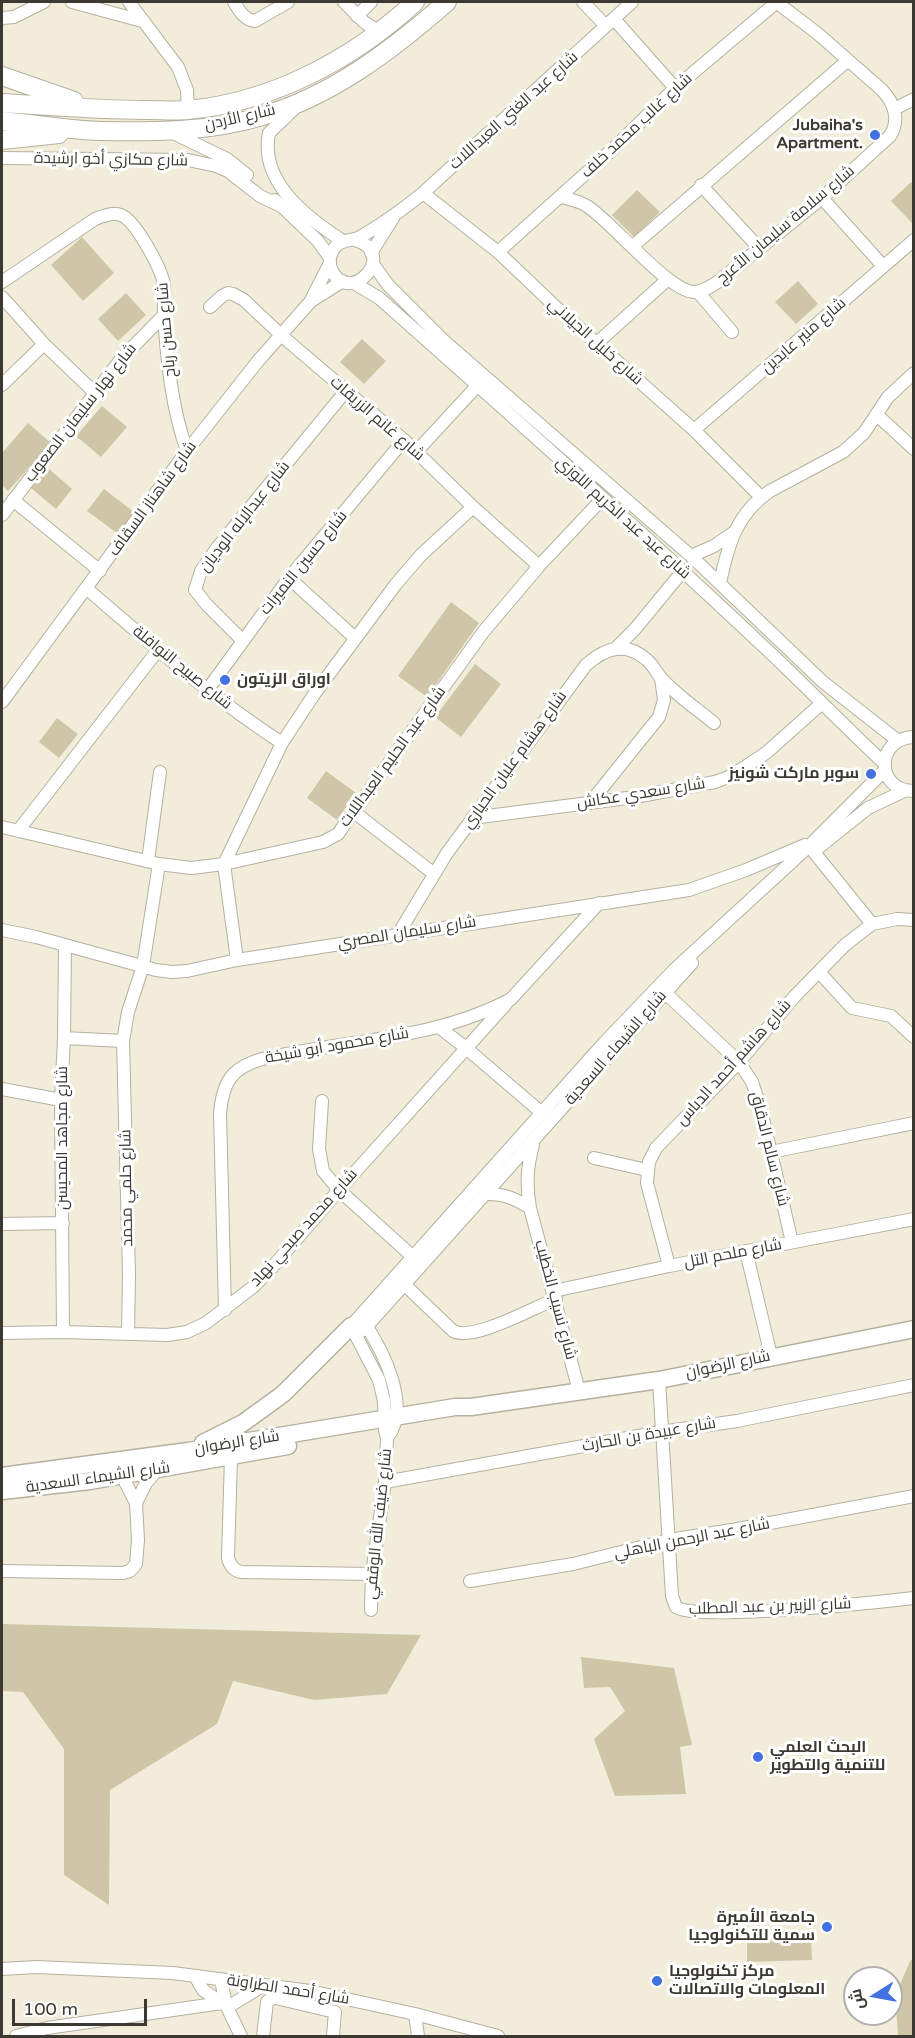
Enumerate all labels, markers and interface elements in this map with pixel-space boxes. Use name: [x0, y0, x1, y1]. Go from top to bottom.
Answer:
street label: شارع عبد الغني العبداللات: [445, 48, 583, 174]
street label: شارع غالب محمد خلف: [577, 70, 697, 182]
street label: شارع الأردن: [203, 101, 277, 135]
place label: Jubaiha's Apartment.: [776, 116, 863, 154]
marker: Jubaiha's Apartment.: [868, 128, 882, 142]
street label: شارع مكازي أخو ارشيدة: [34, 149, 188, 171]
street label: شارع سلامة سليمان الأعرج: [713, 162, 859, 288]
street label: شارع حسن رباح: [153, 282, 181, 378]
street label: شارع خليل الجيلاني: [544, 294, 646, 390]
street label: شارع منير عابدين: [758, 294, 850, 378]
street label: شارع نهار سليمان الصعوب: [21, 340, 141, 486]
street label: شارع غانم الزريقات: [326, 373, 428, 465]
street label: شارع شاهناز السقاف: [105, 438, 201, 560]
street label: شارع عيد عبد الكريم اللوزي: [552, 452, 694, 584]
street label: شارع عبدالإله الوديان: [196, 458, 294, 576]
street label: شارع حسين النميرات: [256, 507, 352, 619]
street label: شارع صبيح النوافلة: [128, 622, 236, 714]
place label: اوراق الزيتون: [237, 670, 331, 690]
marker: اوراق الزيتون: [218, 673, 232, 687]
street label: شارع عبد الحليم العبداللات: [336, 683, 450, 831]
street label: شارع هشام عليان الحياري: [459, 687, 571, 833]
place label: سوبر ماركت شونيز: [729, 764, 859, 784]
marker: سوبر ماركت شونيز: [864, 767, 878, 781]
street label: شارع سعدي عكاش: [575, 774, 707, 814]
street label: شارع سليمان المصري: [336, 913, 478, 953]
street label: شارع الشيماء السعدية: [561, 987, 671, 1109]
street label: شارع هاشم أحمد الدباس: [672, 996, 796, 1130]
street label: شارع محمود أبو شيخة: [264, 1024, 410, 1068]
street label: شارع مجاهد المحيسن: [53, 1066, 73, 1210]
street label: شارع سالم الدقاق: [745, 1090, 793, 1208]
street label: شارع حلمي محمد: [116, 1129, 138, 1247]
street label: شارع محمد صبحي نهاد: [246, 1165, 362, 1291]
street label: شارع ملحم التل: [682, 1235, 784, 1273]
street label: شارع نسيب الخطيب: [530, 1238, 580, 1362]
street label: شارع الرضوان: [684, 1347, 772, 1383]
street label: شارع عبيدة بن الحارث: [581, 1414, 717, 1456]
street label: شارع الرضوان: [193, 1427, 281, 1459]
street label: شارع ضيف الله الوقفي: [362, 1448, 396, 1600]
street label: شارع الشيماء السعدية: [25, 1458, 171, 1498]
street label: شارع عبد الرحمن الباهلي: [612, 1514, 772, 1564]
street label: شارع الزبير بن عبد المطلب: [688, 1595, 852, 1619]
place label: البحث العلمي للتنمية والتطوير: [770, 1738, 885, 1776]
marker: البحث العلمي للتنمية والتطوير: [751, 1750, 765, 1764]
place label: جامعة الأميرة سمية للتكنولوجيا: [688, 1908, 815, 1946]
marker: جامعة الأميرة سمية للتكنولوجيا: [820, 1920, 834, 1934]
place label: مركز تكنولوجيا المعلومات والاتصالات: [669, 1962, 825, 2000]
north arrow: [843, 1966, 903, 2026]
street label: شارع أحمد الطراونة: [225, 1971, 351, 2009]
marker: مركز تكنولوجيا المعلومات والاتصالات: [650, 1974, 664, 1988]
scale bar: [15, 1987, 150, 2025]
text: ش: [846, 1987, 869, 2011]
text: 100 m: [23, 1998, 78, 2020]

